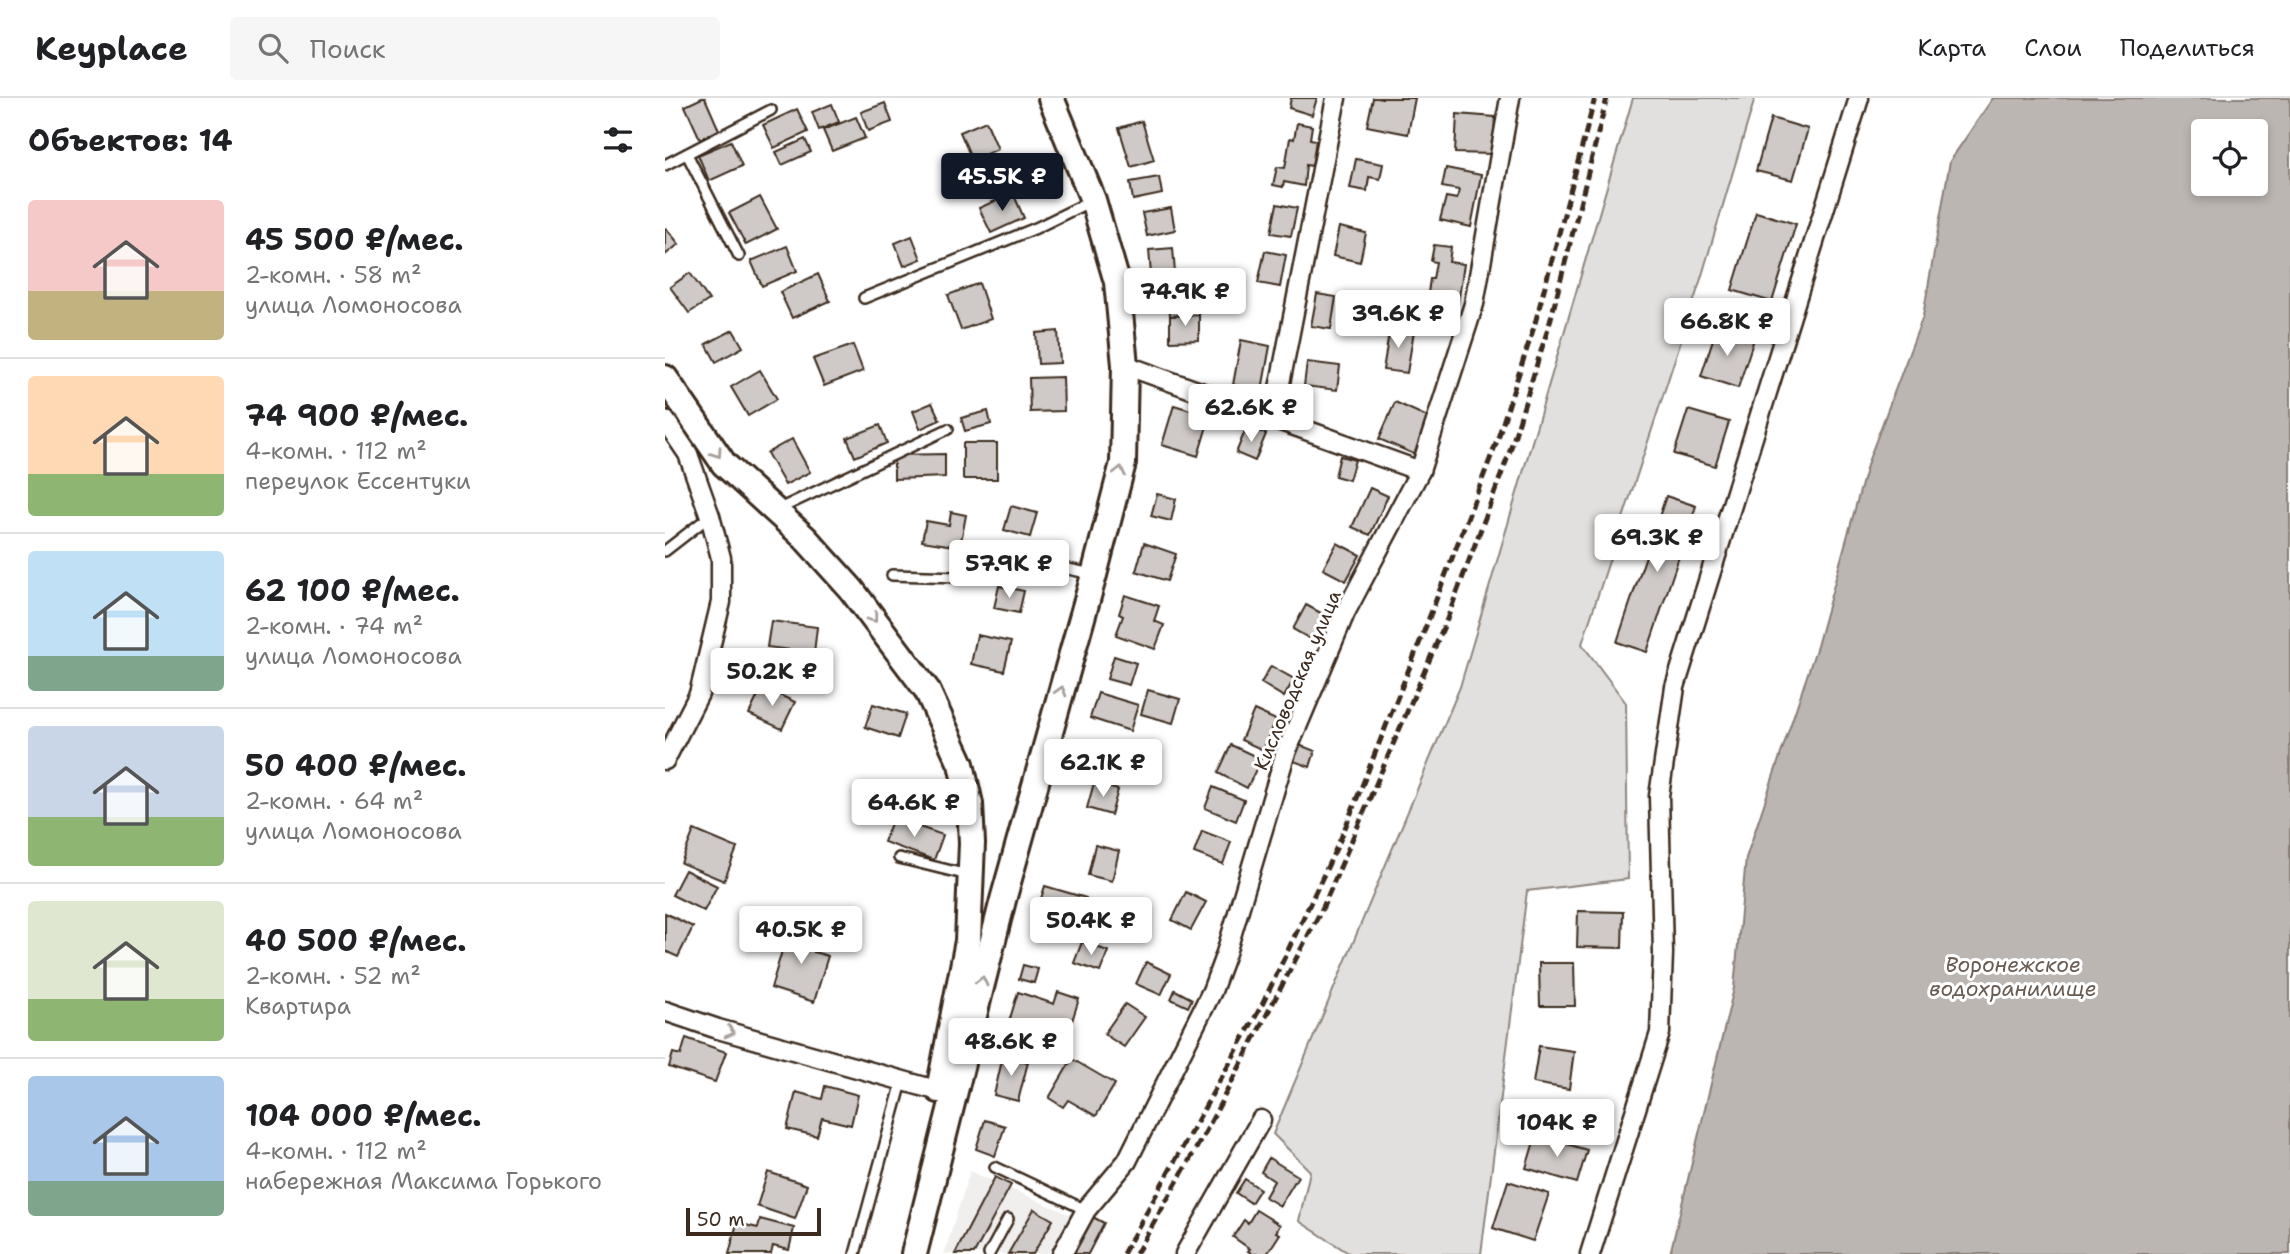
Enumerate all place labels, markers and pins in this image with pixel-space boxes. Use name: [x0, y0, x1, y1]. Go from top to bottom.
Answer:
pin: 45.5K ₽: [937, 153, 1067, 213]
pin: 74.9K ₽: [1120, 268, 1250, 328]
pin: 39.6K ₽: [1333, 290, 1463, 350]
pin: 66.8K ₽: [1662, 299, 1792, 358]
pin: 62.6K ₽: [1186, 384, 1316, 444]
pin: 69.3K ₽: [1592, 514, 1722, 574]
pin: 57.9K ₽: [944, 540, 1074, 600]
pin: 50.2K ₽: [707, 648, 837, 708]
pin: 62.1K ₽: [1038, 740, 1168, 799]
pin: 64.6K ₽: [849, 780, 979, 839]
pin: 50.4K ₽: [1026, 898, 1156, 957]
pin: 40.5K ₽: [736, 906, 866, 966]
pin: 48.6K ₽: [946, 1018, 1076, 1078]
pin: 104K ₽: [1500, 1100, 1614, 1159]

